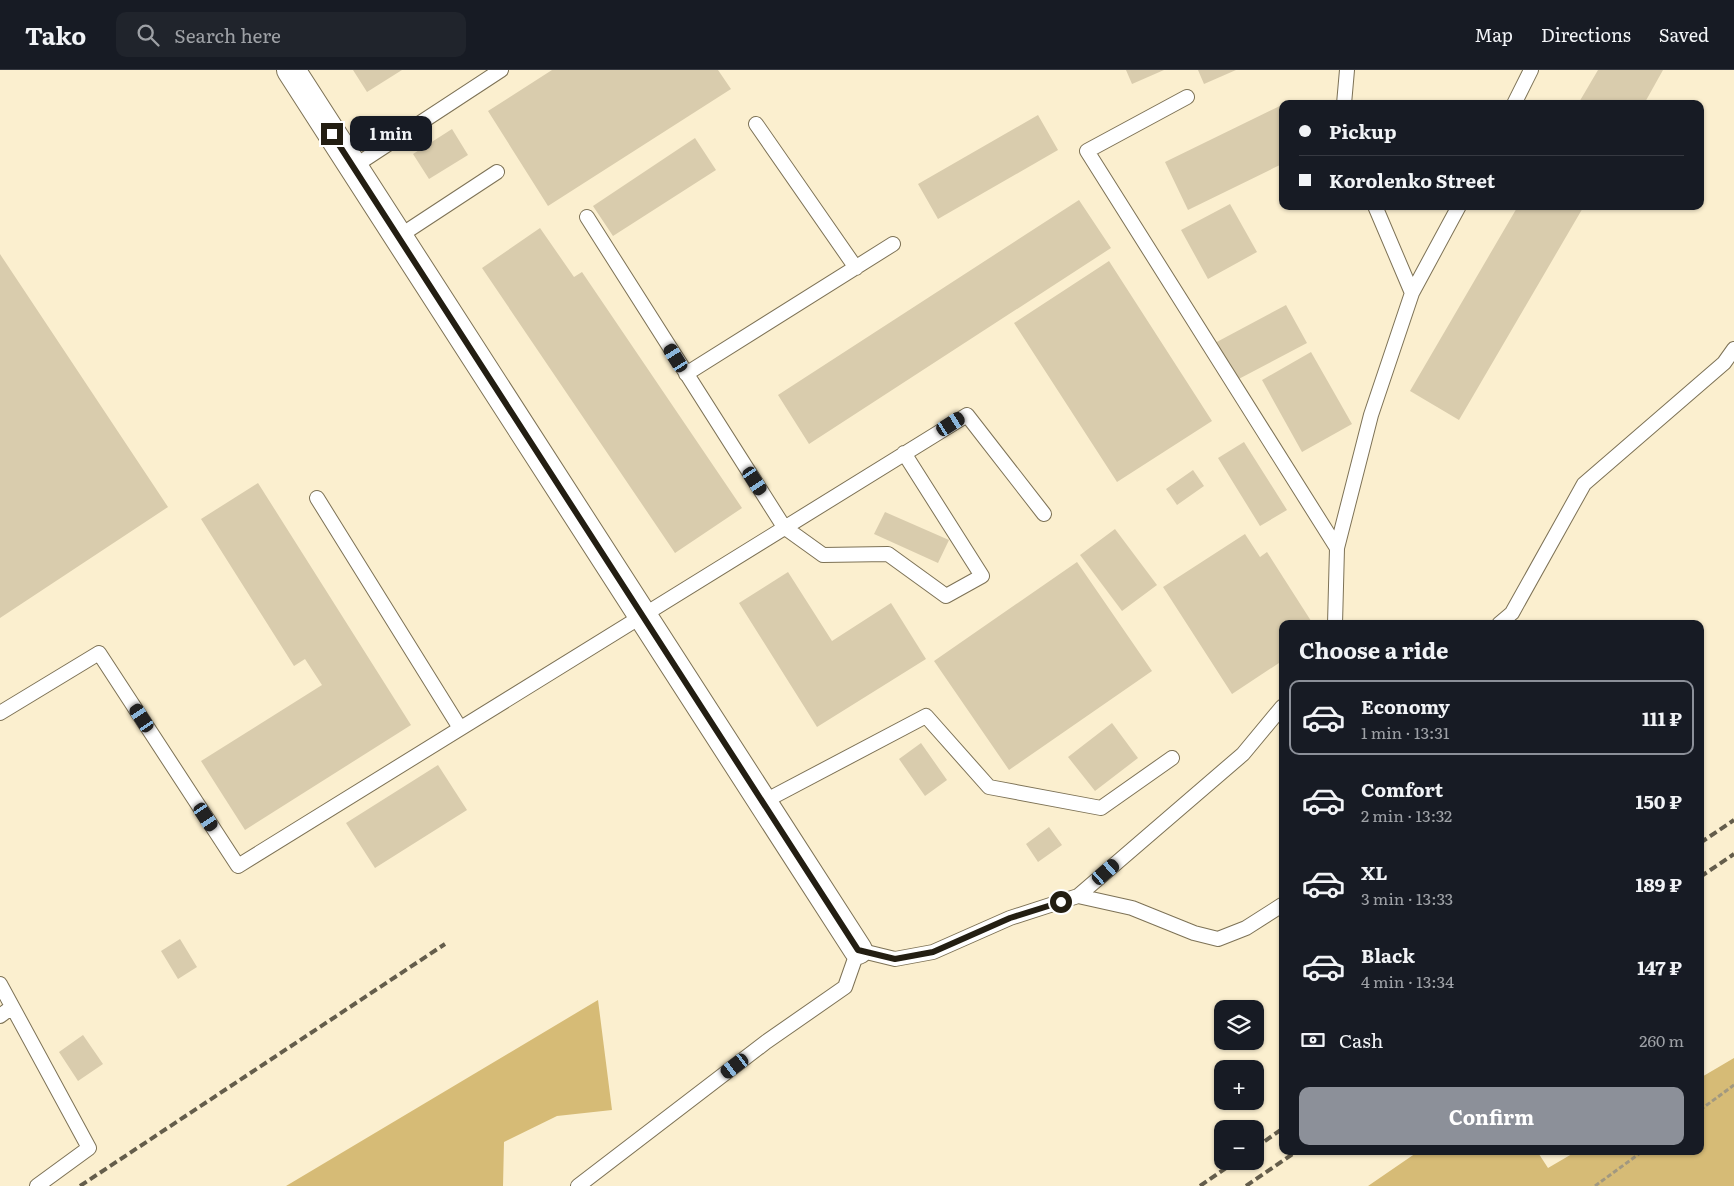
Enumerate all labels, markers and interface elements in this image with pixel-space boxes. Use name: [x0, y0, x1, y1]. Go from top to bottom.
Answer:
search box: [116, 12, 466, 57]
text: Tako: [25, 17, 86, 52]
icon: search: [134, 21, 162, 49]
text: Search here: [174, 21, 281, 49]
text: Map: [1475, 21, 1513, 48]
text: Directions: [1541, 21, 1631, 48]
text: Saved: [1659, 21, 1709, 48]
callout: 1 min: [350, 116, 432, 152]
text: Pickup: [1329, 117, 1397, 145]
text: 1 min: [370, 121, 412, 145]
route end: [321, 123, 343, 145]
text: Korolenko Street: [1329, 166, 1495, 194]
car: [661, 341, 690, 375]
car: [934, 410, 967, 438]
car: [740, 464, 769, 498]
text: Choose a ride: [1299, 633, 1448, 666]
text: Economy: [1361, 692, 1450, 720]
icon: car: [1301, 695, 1346, 740]
car: [127, 701, 156, 735]
text: 111 ₽: [1642, 704, 1682, 732]
text: 1 min · 13:31: [1361, 720, 1449, 744]
text: Comfort: [1361, 775, 1443, 803]
icon: car: [1301, 778, 1346, 823]
text: 150 ₽: [1636, 787, 1682, 815]
car: [191, 800, 220, 834]
text: 2 min · 13:32: [1361, 803, 1452, 827]
car: [1089, 856, 1122, 888]
text: XL: [1361, 858, 1388, 886]
icon: car: [1301, 861, 1346, 906]
text: 189 ₽: [1636, 870, 1682, 898]
text: 3 min · 13:33: [1361, 886, 1453, 910]
route start: [1050, 891, 1072, 913]
text: Black: [1361, 941, 1415, 969]
icon: car: [1301, 944, 1346, 989]
text: 147 ₽: [1637, 953, 1682, 981]
text: 4 min · 13:34: [1361, 969, 1454, 993]
map controls: [1214, 1000, 1264, 1170]
button: layers: [1214, 1000, 1264, 1050]
icon: cash: [1299, 1026, 1327, 1054]
text: Cash: [1339, 1026, 1383, 1054]
text: 260 m: [1639, 1028, 1684, 1052]
car: [718, 1051, 751, 1081]
button: +: [1214, 1060, 1264, 1110]
button: Confirm: [1299, 1087, 1684, 1145]
button: −: [1214, 1120, 1264, 1170]

